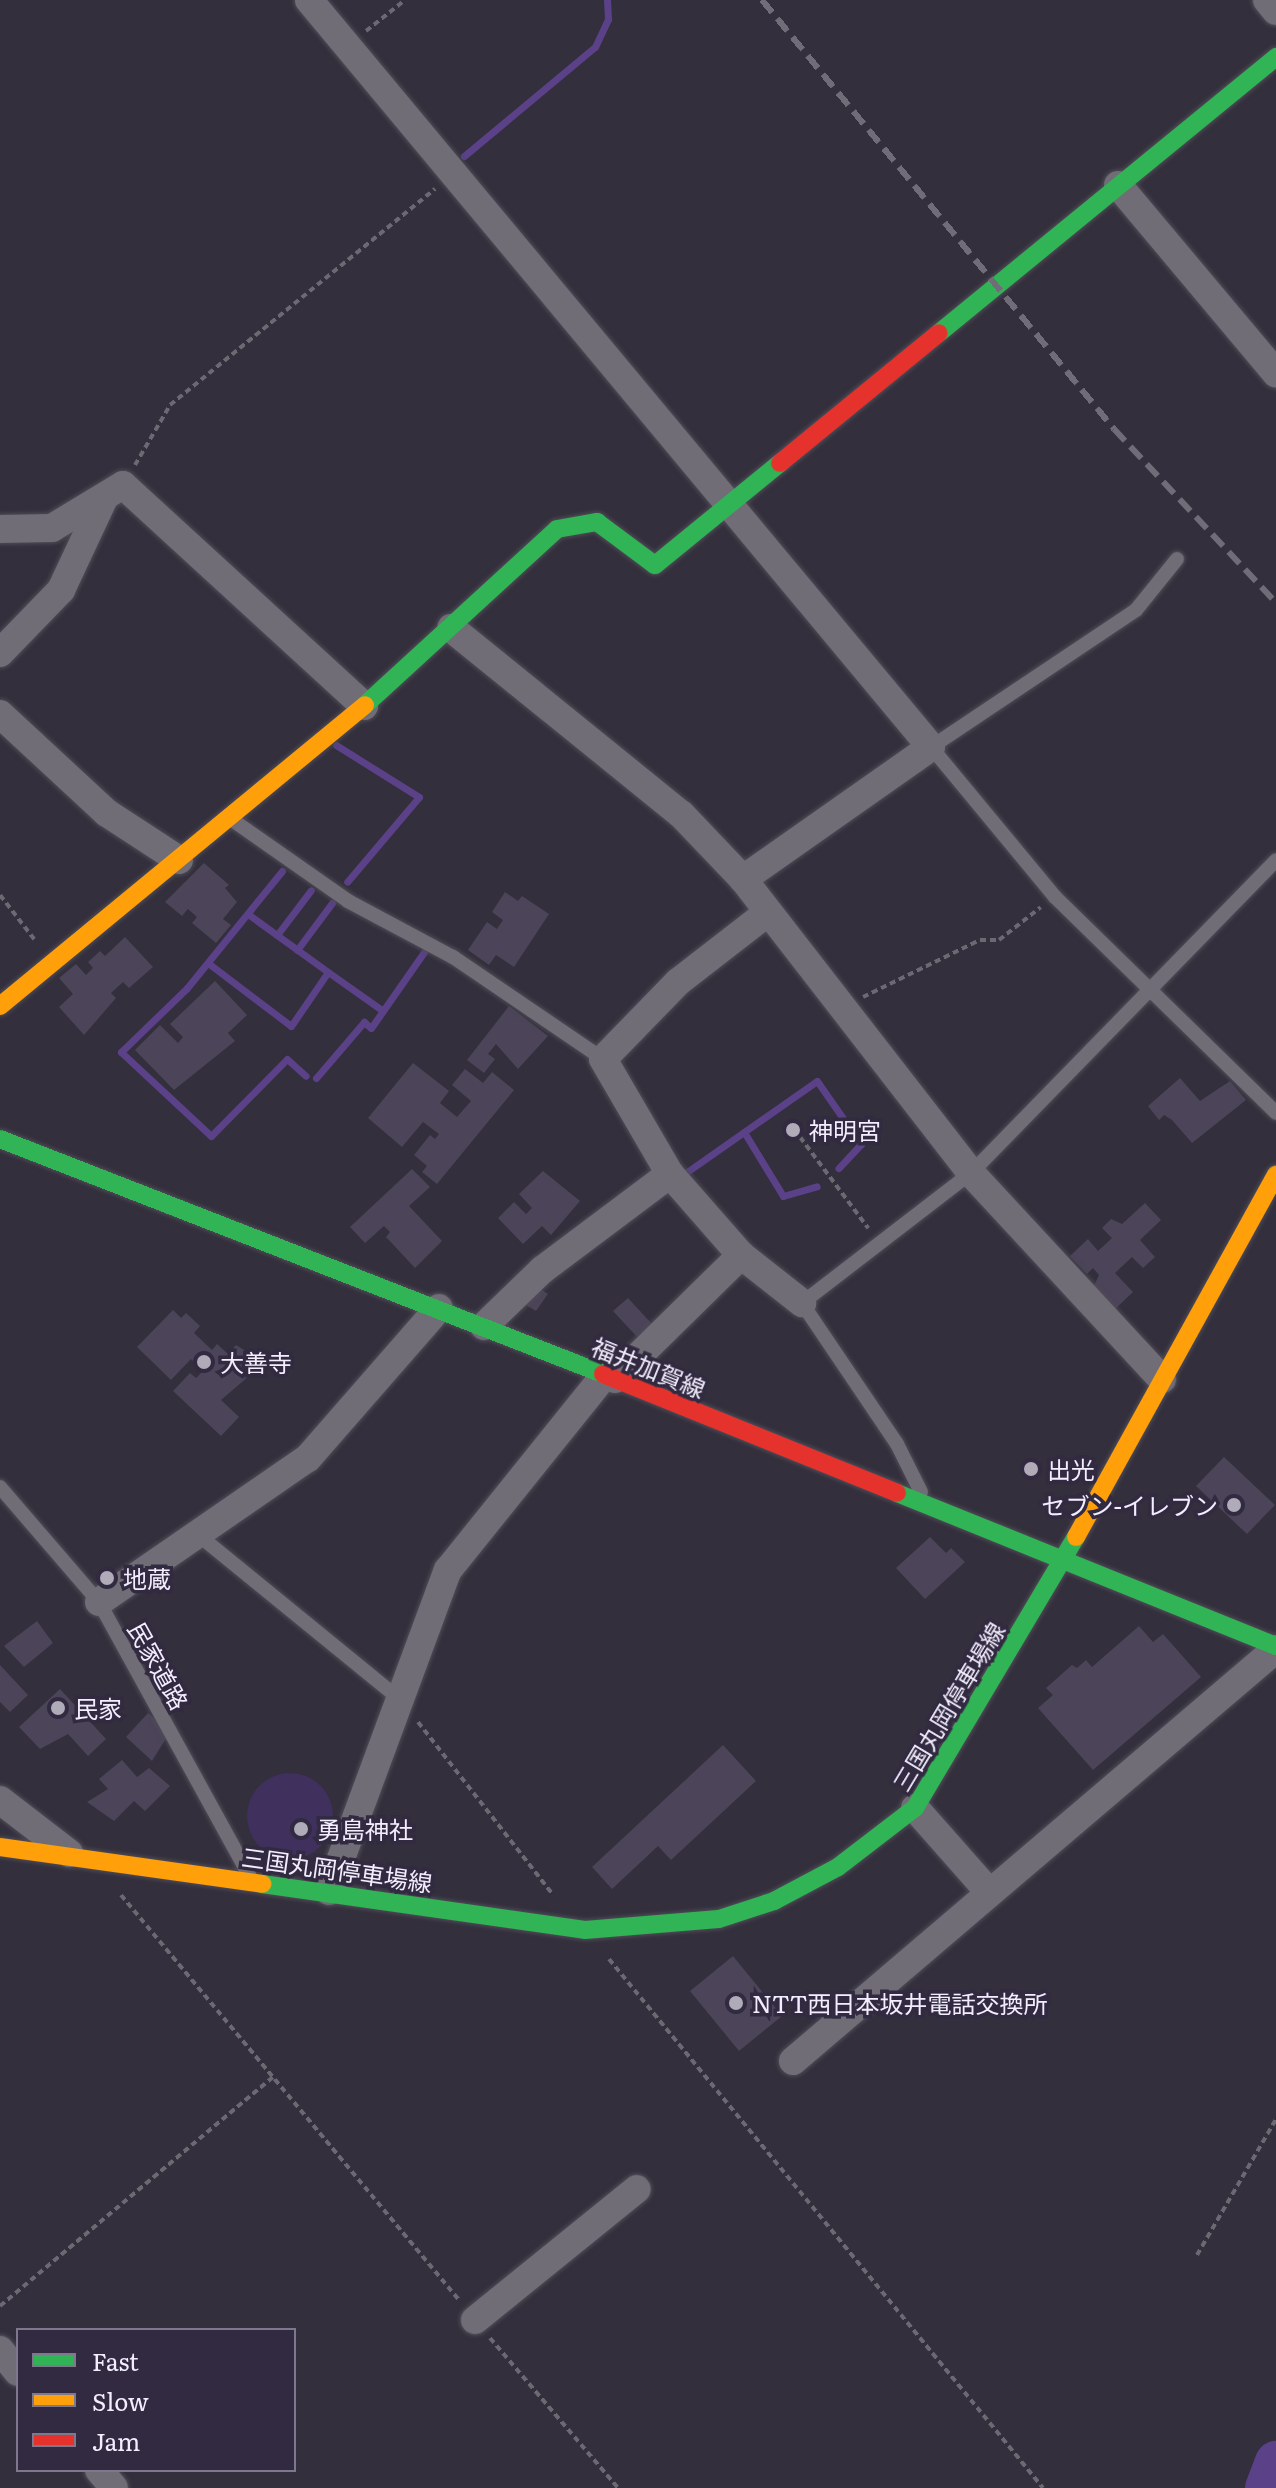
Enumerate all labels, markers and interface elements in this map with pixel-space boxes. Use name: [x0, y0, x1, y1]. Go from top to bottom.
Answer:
place label: 神明宮: [809, 1116, 881, 1144]
marker: 神明宮: [784, 1121, 802, 1139]
street label: 福井加賀線: [588, 1331, 710, 1403]
place label: 大善寺: [220, 1348, 292, 1376]
marker: 大善寺: [195, 1353, 213, 1371]
place label: 出光: [1047, 1455, 1095, 1483]
marker: 出光: [1022, 1460, 1040, 1478]
place label: セブン-イレブン: [1042, 1491, 1218, 1519]
marker: セブン-イレブン: [1225, 1496, 1243, 1514]
place label: 地蔵: [123, 1564, 171, 1592]
marker: 地蔵: [98, 1569, 116, 1587]
street label: 民家道路: [123, 1616, 195, 1714]
street label: 三国丸岡停車場線: [886, 1616, 1010, 1796]
place label: 民家: [74, 1694, 122, 1722]
marker: 民家: [49, 1699, 67, 1717]
place label: 勇島神社: [317, 1815, 413, 1843]
marker: 勇島神社: [292, 1820, 310, 1838]
street label: 三国丸岡停車場線: [240, 1841, 434, 1897]
place label: NTT西日本坂井電話交換所: [752, 1989, 1047, 2017]
marker: NTT西日本坂井電話交換所: [727, 1994, 745, 2012]
legend: [16, 2328, 296, 2472]
text: Fast: [92, 2343, 139, 2378]
text: Slow: [92, 2383, 149, 2418]
text: Jam: [92, 2423, 140, 2458]

